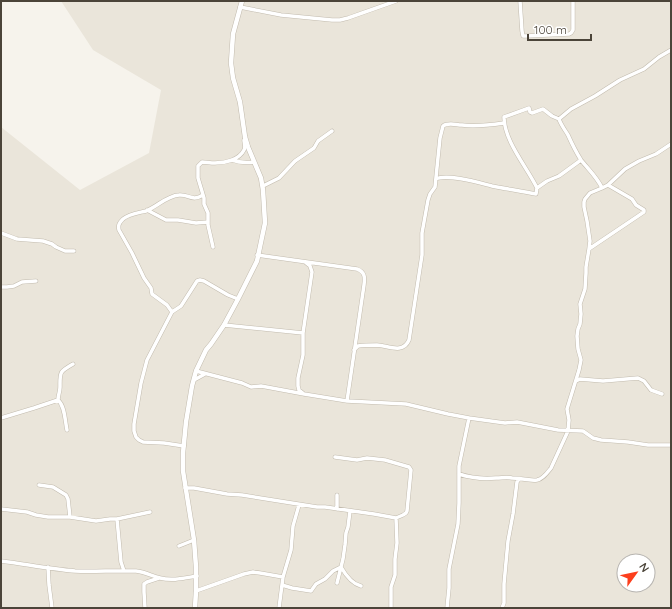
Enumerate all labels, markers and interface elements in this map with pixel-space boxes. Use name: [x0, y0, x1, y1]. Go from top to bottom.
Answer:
scale bar: [528, 16, 591, 42]
text: 100 m: [534, 22, 567, 37]
north arrow: [616, 553, 656, 593]
text: N: [636, 560, 652, 575]

